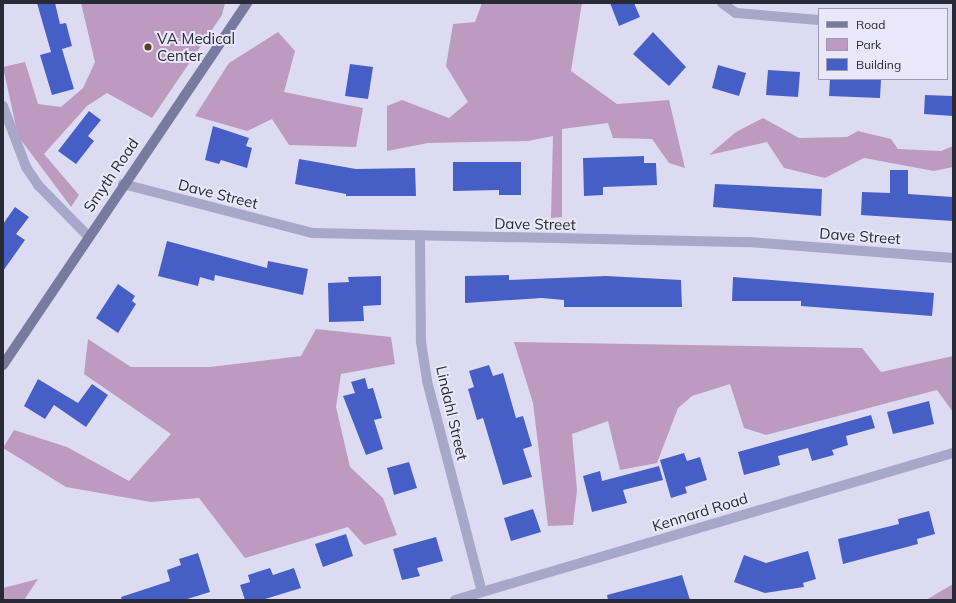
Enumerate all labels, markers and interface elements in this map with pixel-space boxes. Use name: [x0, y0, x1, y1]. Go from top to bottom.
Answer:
legend: [818, 8, 948, 80]
text: Road: [856, 17, 885, 32]
place label: VA Medical Center: [157, 29, 235, 64]
text: Park: [856, 37, 881, 52]
marker: VA Medical Center: [142, 41, 154, 53]
text: Building: [856, 57, 901, 72]
street label: Smyth Road: [80, 135, 142, 215]
street label: Dave Street: [176, 175, 260, 213]
street label: Dave Street: [494, 214, 576, 234]
street label: Dave Street: [819, 224, 901, 248]
street label: Lindahl Street: [432, 364, 472, 462]
street label: Kennard Road: [650, 489, 750, 535]

